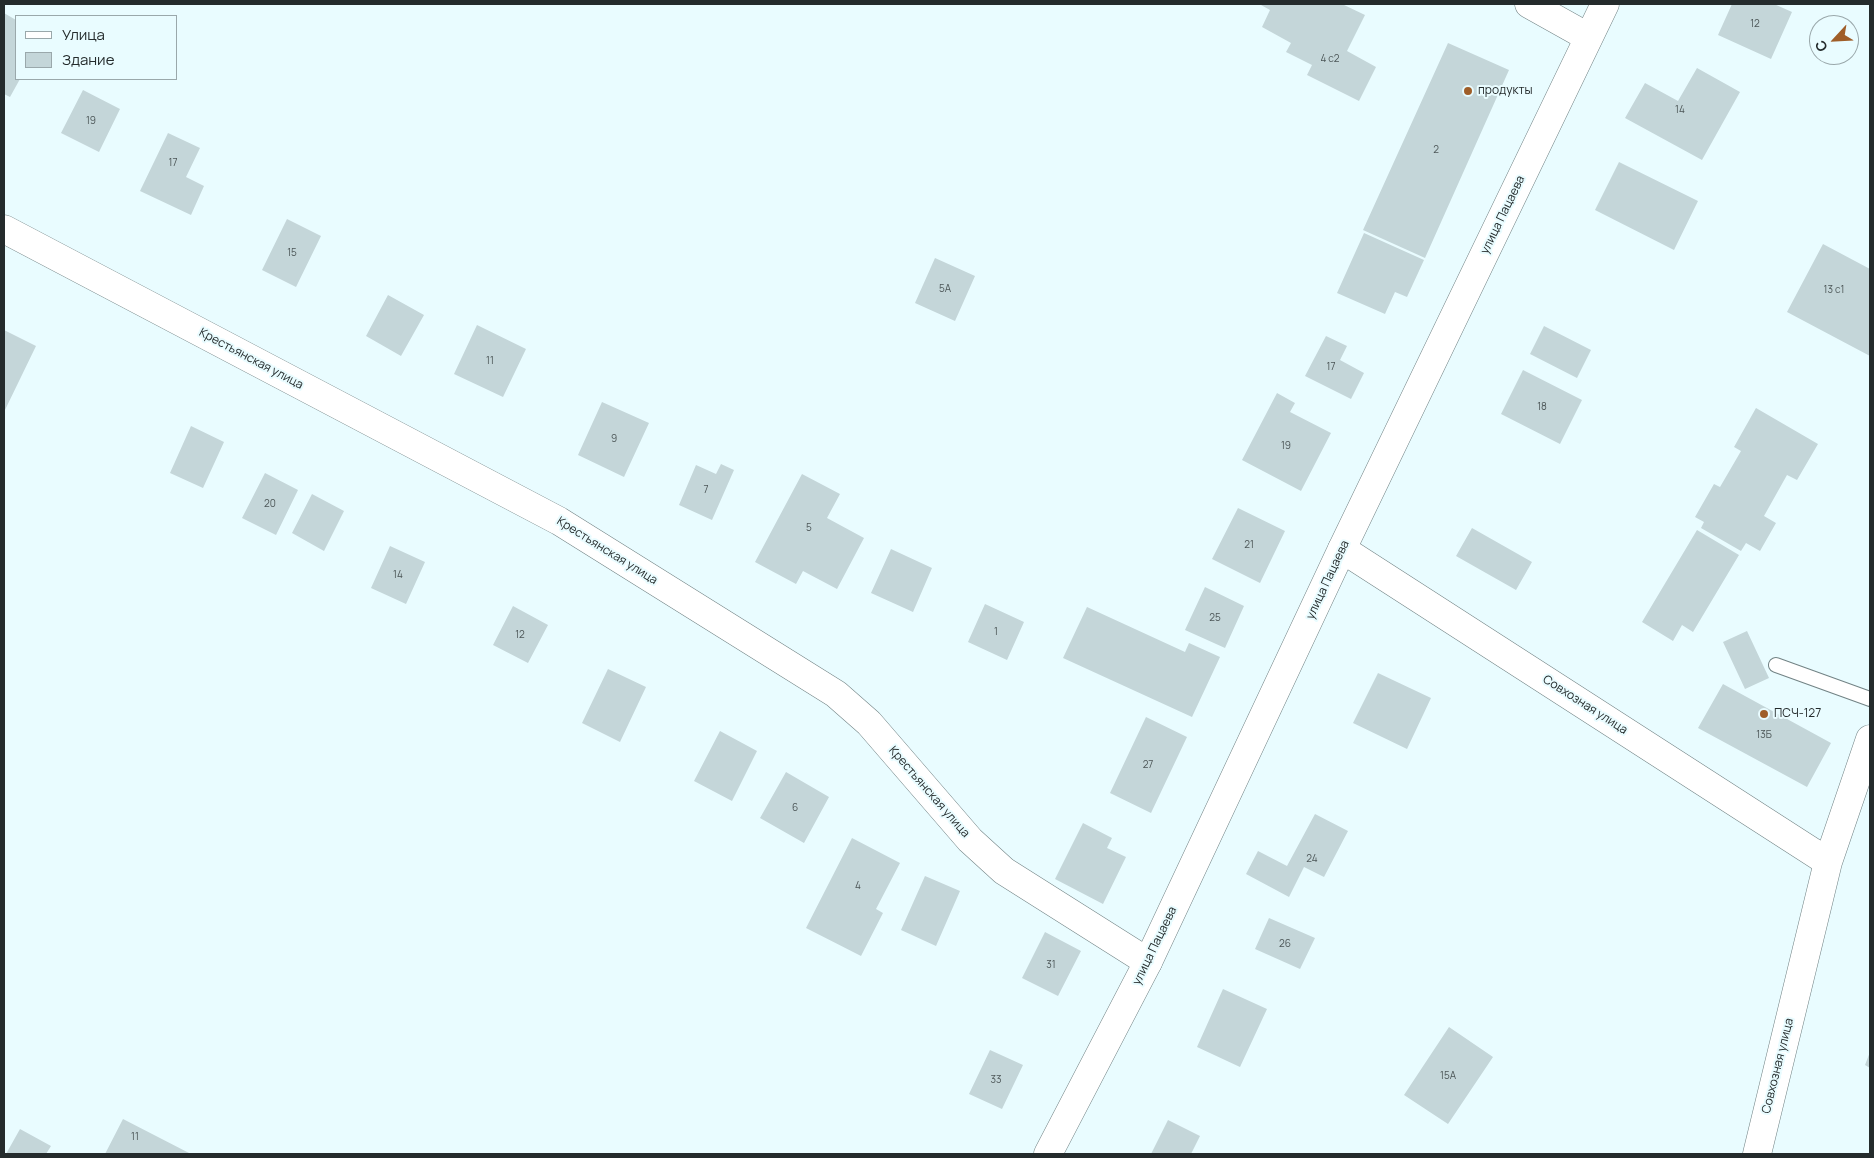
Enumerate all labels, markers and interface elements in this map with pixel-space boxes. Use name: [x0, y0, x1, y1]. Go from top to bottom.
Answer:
legend: [15, 15, 178, 80]
north arrow: [1809, 15, 1859, 65]
house number: 12: [1750, 18, 1760, 30]
text: Улица: [62, 24, 105, 45]
text: С: [1810, 37, 1832, 55]
text: Здание: [62, 49, 114, 70]
house number: 4 с2: [1320, 53, 1340, 65]
place label: продукты: [1478, 84, 1533, 98]
marker: продукты: [1462, 85, 1474, 97]
house number: 14: [1675, 104, 1685, 116]
house number: 19: [86, 115, 96, 127]
house number: 2: [1433, 144, 1439, 156]
house number: 17: [169, 157, 177, 169]
street label: улица Пацаева: [1478, 173, 1528, 257]
house number: 15: [287, 247, 297, 259]
house number: 5А: [939, 283, 951, 295]
house number: 13 с1: [1824, 284, 1844, 296]
street label: Крестьянская улица: [196, 325, 306, 393]
house number: 11: [486, 355, 494, 367]
house number: 17: [1327, 361, 1335, 373]
house number: 18: [1537, 401, 1547, 413]
house number: 9: [611, 433, 617, 445]
house number: 19: [1281, 440, 1291, 452]
house number: 7: [703, 484, 709, 496]
house number: 20: [264, 498, 276, 510]
street label: Крестьянская улица: [554, 514, 660, 588]
house number: 5: [806, 522, 812, 534]
street label: улица Пацаева: [1303, 538, 1353, 622]
house number: 21: [1244, 539, 1254, 551]
house number: 14: [393, 569, 403, 581]
house number: 25: [1209, 612, 1221, 624]
house number: 1: [994, 626, 998, 638]
house number: 12: [515, 629, 525, 641]
street label: Совхозная улица: [1540, 672, 1630, 738]
place label: ПСЧ-127: [1774, 707, 1821, 721]
marker: ПСЧ-127: [1758, 708, 1770, 720]
house number: 13Б: [1756, 729, 1772, 741]
street label: Крестьянская улица: [885, 743, 973, 841]
house number: 27: [1143, 759, 1153, 771]
house number: 6: [792, 802, 798, 814]
house number: 24: [1306, 853, 1318, 865]
house number: 4: [855, 880, 861, 892]
street label: улица Пацаева: [1130, 904, 1180, 988]
house number: 26: [1279, 938, 1291, 950]
house number: 31: [1046, 959, 1056, 971]
street label: Совхозная улица: [1759, 1017, 1797, 1115]
house number: 15А: [1440, 1070, 1456, 1082]
house number: 33: [990, 1074, 1002, 1086]
house number: 11: [131, 1131, 139, 1143]

